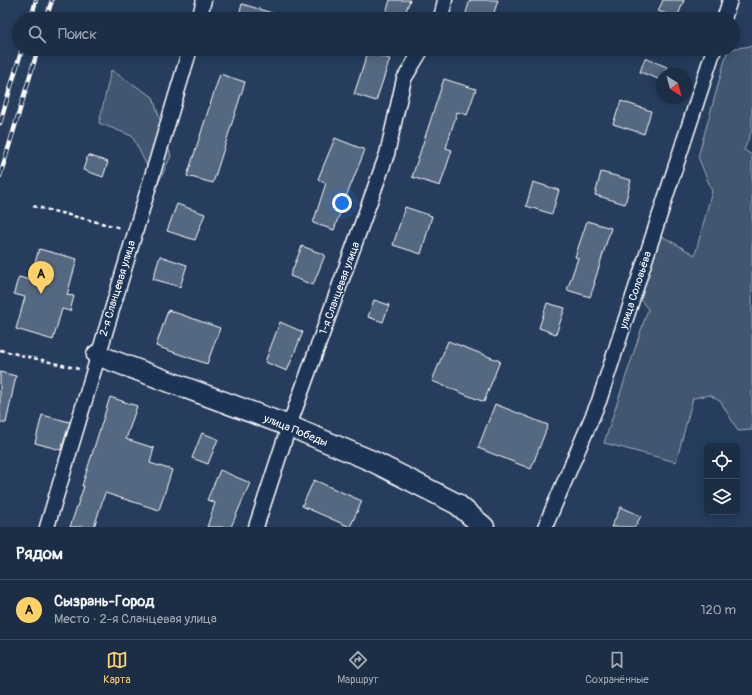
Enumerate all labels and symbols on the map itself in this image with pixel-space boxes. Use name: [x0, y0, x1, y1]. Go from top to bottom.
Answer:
north arrow: [656, 68, 692, 104]
your location: [332, 193, 352, 213]
street label: 2-я Сланцевая улица: [97, 239, 138, 338]
street label: 1-я Сланцевая улица: [317, 240, 362, 336]
street label: улица Соловьёва: [616, 250, 654, 332]
pin: A: [28, 261, 54, 294]
street label: улица Победы: [261, 411, 330, 449]

